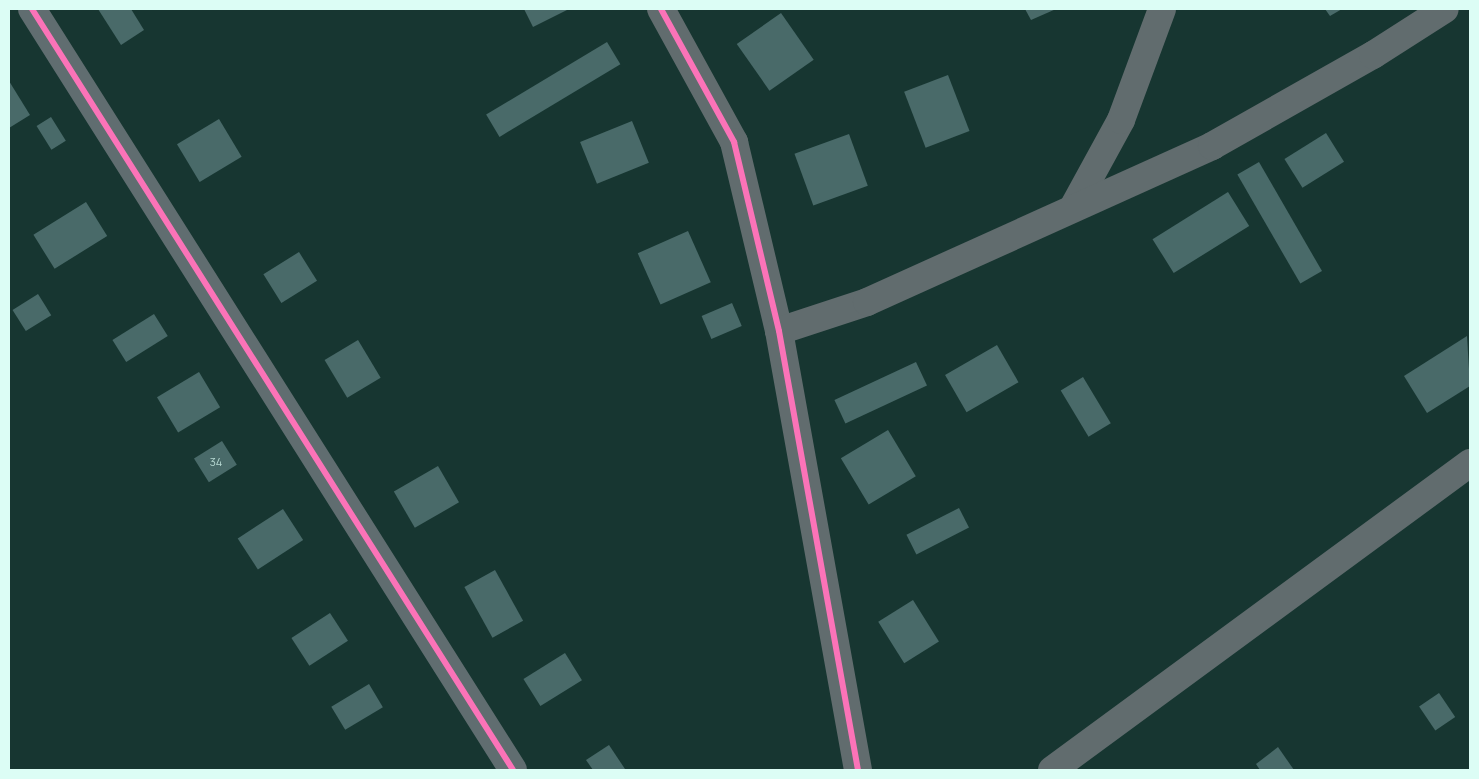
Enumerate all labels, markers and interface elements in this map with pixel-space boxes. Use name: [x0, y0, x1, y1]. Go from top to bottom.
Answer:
house number: 34: [210, 455, 222, 469]

